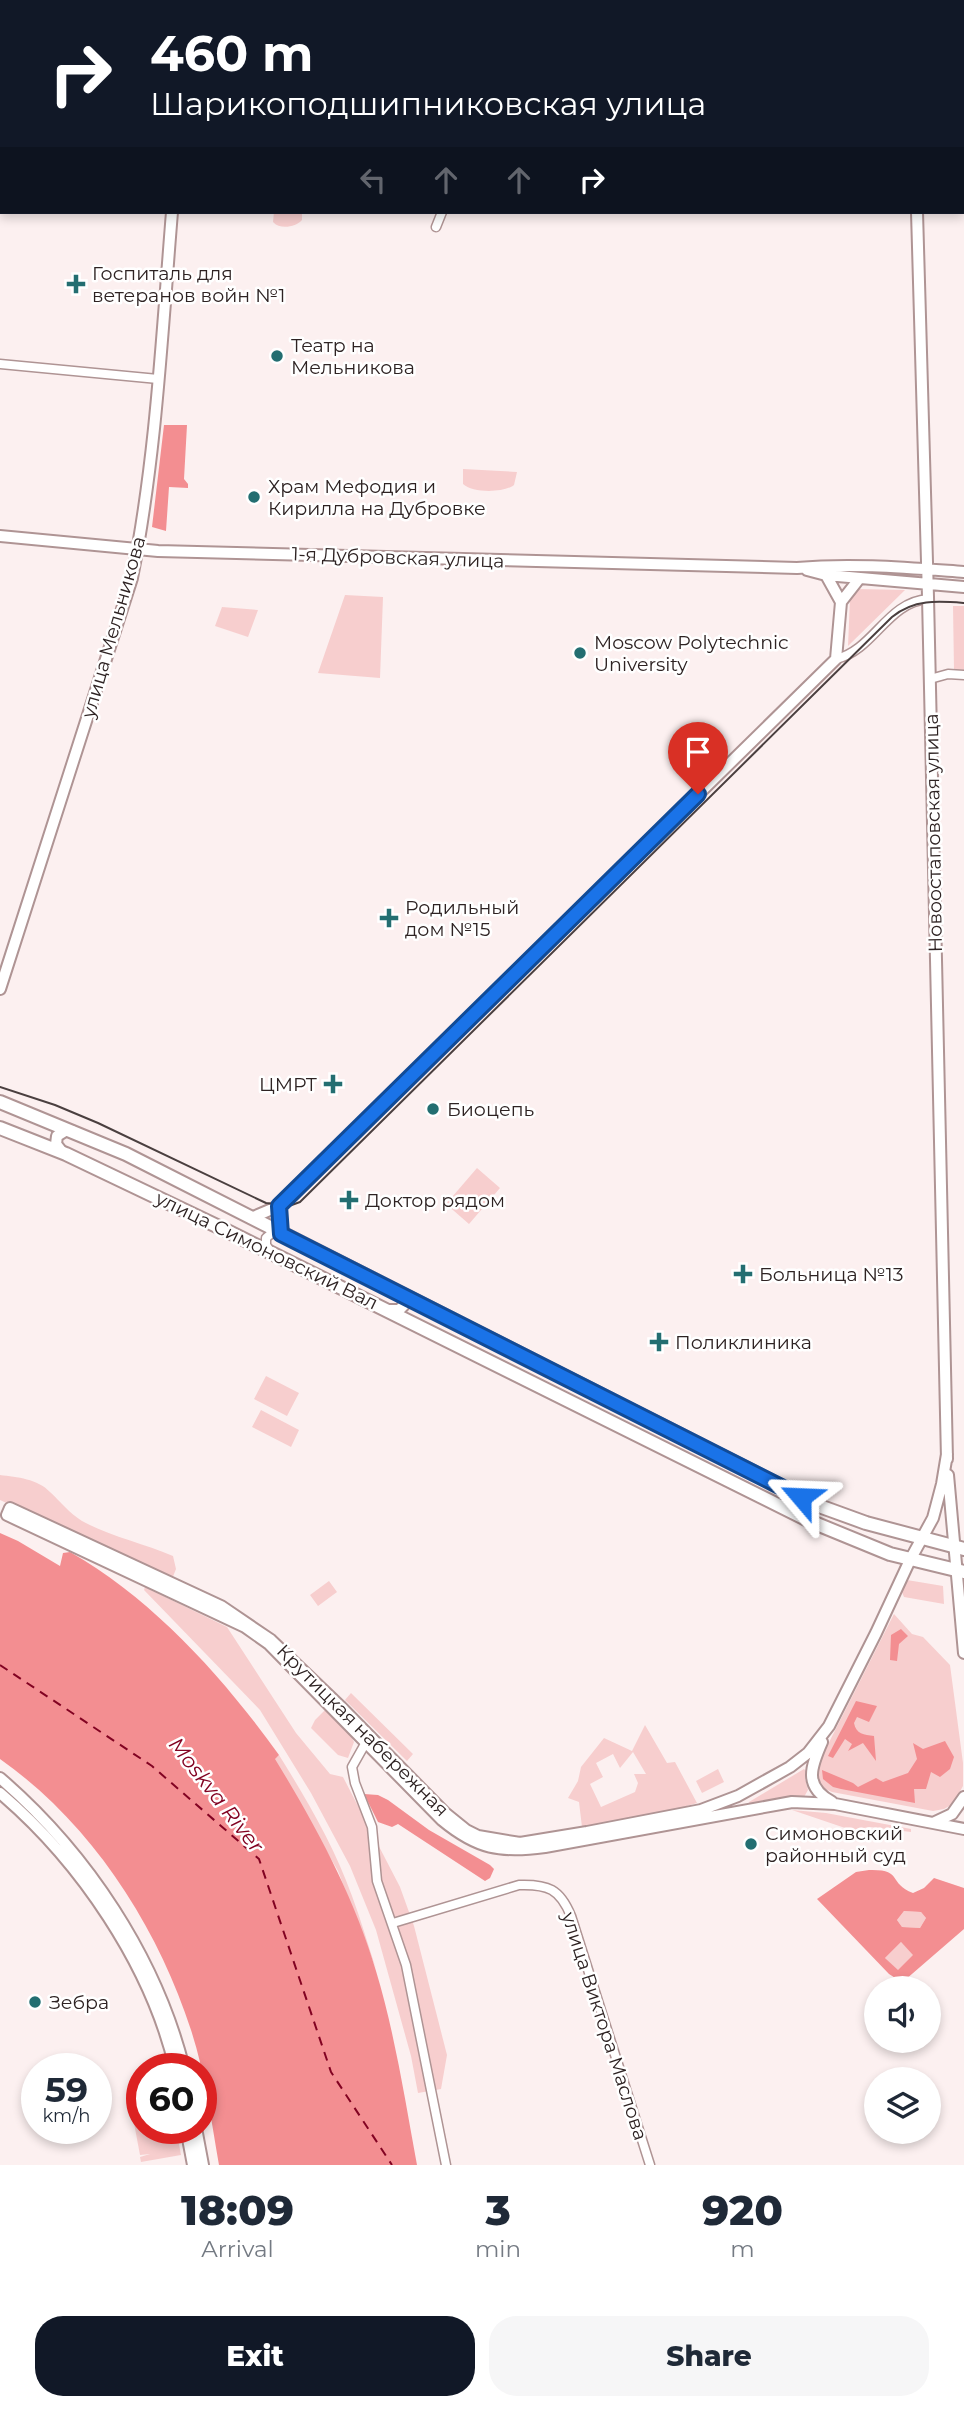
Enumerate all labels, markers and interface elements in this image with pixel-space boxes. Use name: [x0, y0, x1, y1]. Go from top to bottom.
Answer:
text: 460 m: [150, 24, 314, 83]
icon: right: [35, 28, 126, 119]
text: Шарикоподшипниковская улица: [150, 84, 706, 123]
icon: left: [354, 161, 392, 199]
icon: ahead: [427, 161, 465, 199]
icon: ahead: [500, 161, 538, 199]
icon: right: [573, 161, 611, 199]
place label: Госпиталь для ветеранов войн №1: [92, 262, 285, 307]
marker: Госпиталь для ветеранов войн №1: [66, 274, 86, 294]
place label: Театр на Мельникова: [291, 334, 415, 379]
marker: Театр на Мельникова: [269, 348, 285, 364]
place label: Храм Мефодия и Кирилла на Дубровке: [268, 475, 486, 520]
marker: Храм Мефодия и Кирилла на Дубровке: [246, 489, 262, 505]
street label: улица Мельникова: [76, 534, 150, 722]
street label: 1-я Дубровская улица: [291, 542, 505, 573]
place label: Moscow Polytechnic University: [594, 631, 789, 676]
marker: Moscow Polytechnic University: [572, 645, 588, 661]
street label: Новоостаповская улица: [920, 713, 947, 953]
pin: [668, 722, 728, 794]
icon: arrive: [679, 733, 717, 771]
place label: Родильный дом №15: [405, 896, 519, 941]
marker: Родильный дом №15: [379, 908, 399, 928]
place label: ЦМРТ: [259, 1073, 317, 1096]
marker: ЦМРТ: [323, 1074, 343, 1094]
place label: Биоцепь: [447, 1098, 534, 1121]
marker: Биоцепь: [425, 1101, 441, 1117]
street label: улица Симоновский Вал: [151, 1186, 382, 1314]
place label: Доктор рядом: [365, 1189, 505, 1212]
marker: Доктор рядом: [339, 1190, 359, 1210]
place label: Больница №13: [759, 1263, 903, 1286]
marker: Больница №13: [733, 1264, 753, 1284]
place label: Поликлиника: [675, 1331, 812, 1354]
marker: Поликлиника: [649, 1332, 669, 1352]
position arrow: [764, 1460, 838, 1534]
street label: Крутицкая набережная: [272, 1640, 453, 1821]
water label: Moskva River: [164, 1732, 269, 1858]
place label: Симоновский районный суд: [765, 1822, 906, 1867]
marker: Симоновский районный суд: [743, 1836, 759, 1852]
street label: улица Виктора Маслова: [556, 1908, 652, 2143]
map controls: [864, 1976, 941, 2144]
button: sound: [864, 1976, 941, 2053]
place label: Зебра: [49, 1991, 109, 2014]
marker: Зебра: [27, 1994, 43, 2010]
speed limit sign: 60: [126, 2053, 217, 2144]
button: layers: [864, 2067, 941, 2144]
text: 59: [45, 2068, 88, 2111]
text: km/h: [42, 2105, 91, 2127]
text: 18:09: [181, 2184, 294, 2236]
text: 3: [485, 2184, 511, 2236]
text: 920: [702, 2184, 783, 2236]
text: Arrival: [201, 2235, 274, 2263]
text: min: [475, 2235, 521, 2263]
text: m: [730, 2235, 755, 2263]
button: Exit: [35, 2316, 475, 2396]
button: Share: [489, 2316, 929, 2396]

